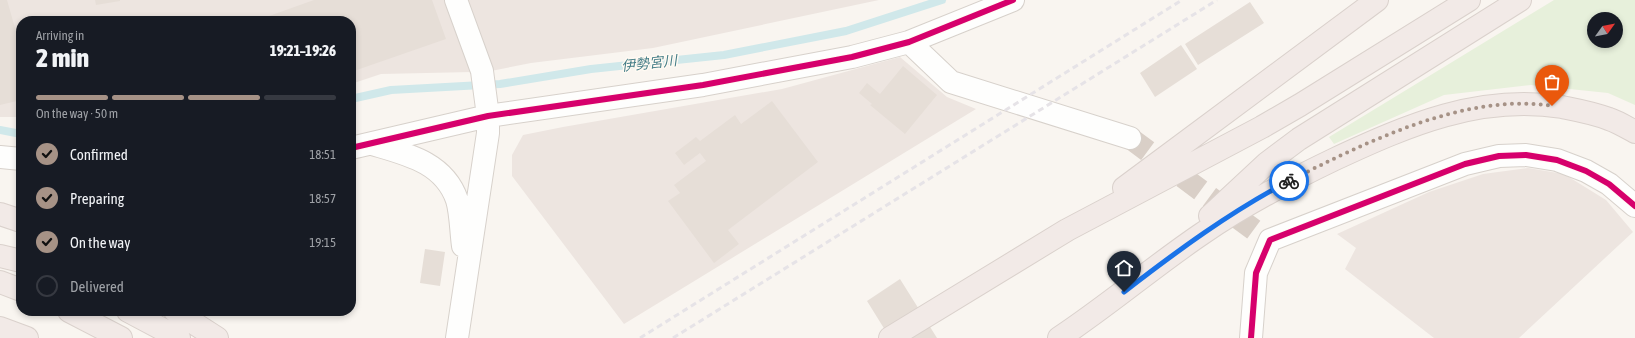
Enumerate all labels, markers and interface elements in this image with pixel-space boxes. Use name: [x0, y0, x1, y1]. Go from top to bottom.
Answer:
north arrow: [1587, 12, 1623, 48]
map controls: [1587, 12, 1623, 48]
text: Arriving in: [36, 28, 84, 43]
text: 19:21–19:26: [270, 42, 336, 59]
text: 2 min: [36, 43, 89, 73]
water label: 伊勢宮川: [620, 52, 680, 74]
pin: [1535, 65, 1569, 106]
icon: bag: [1541, 71, 1563, 93]
text: On the way · 50 m: [36, 106, 118, 121]
icon: check: [36, 143, 58, 165]
text: Confirmed: [70, 146, 128, 163]
text: 18:51: [309, 147, 336, 162]
courier: [1269, 161, 1309, 201]
icon: bike: [1278, 170, 1300, 192]
icon: check: [36, 187, 58, 209]
text: Preparing: [70, 190, 124, 207]
text: 18:57: [309, 191, 336, 206]
icon: check: [36, 231, 58, 253]
text: On the way: [70, 234, 131, 251]
text: 19:15: [309, 235, 336, 250]
pin: [1107, 251, 1141, 292]
icon: home: [1113, 257, 1135, 279]
text: Delivered: [70, 278, 124, 295]

